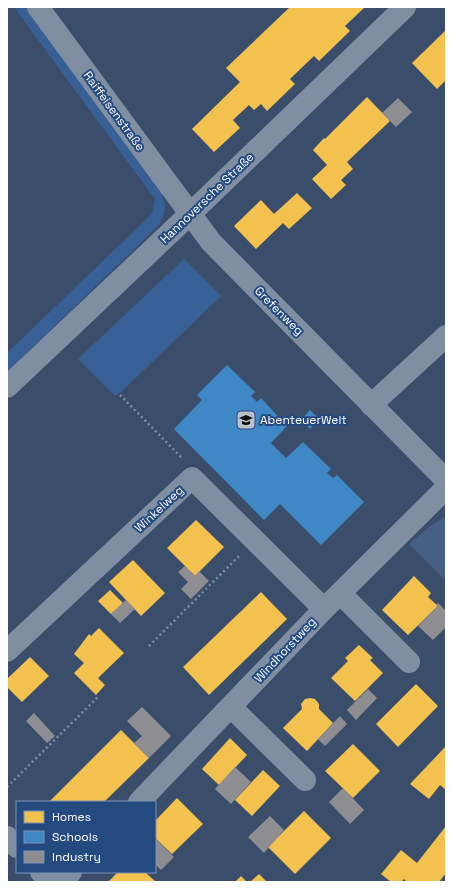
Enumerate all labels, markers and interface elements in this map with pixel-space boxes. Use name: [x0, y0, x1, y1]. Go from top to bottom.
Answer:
street label: Raiffeisenstraße: [80, 68, 148, 154]
street label: Hannoversche Straße: [157, 149, 257, 247]
street label: Grefenweg: [251, 283, 307, 339]
school or university icon: AbenteuerWelt: [235, 409, 257, 431]
place label: AbenteuerWelt: [260, 412, 347, 428]
street label: Winkelweg: [131, 482, 187, 536]
street label: Windhorstweg: [251, 614, 319, 686]
legend: [16, 801, 156, 873]
text: Homes: [52, 809, 91, 825]
text: Schools: [52, 829, 98, 845]
text: Industry: [52, 849, 101, 865]

